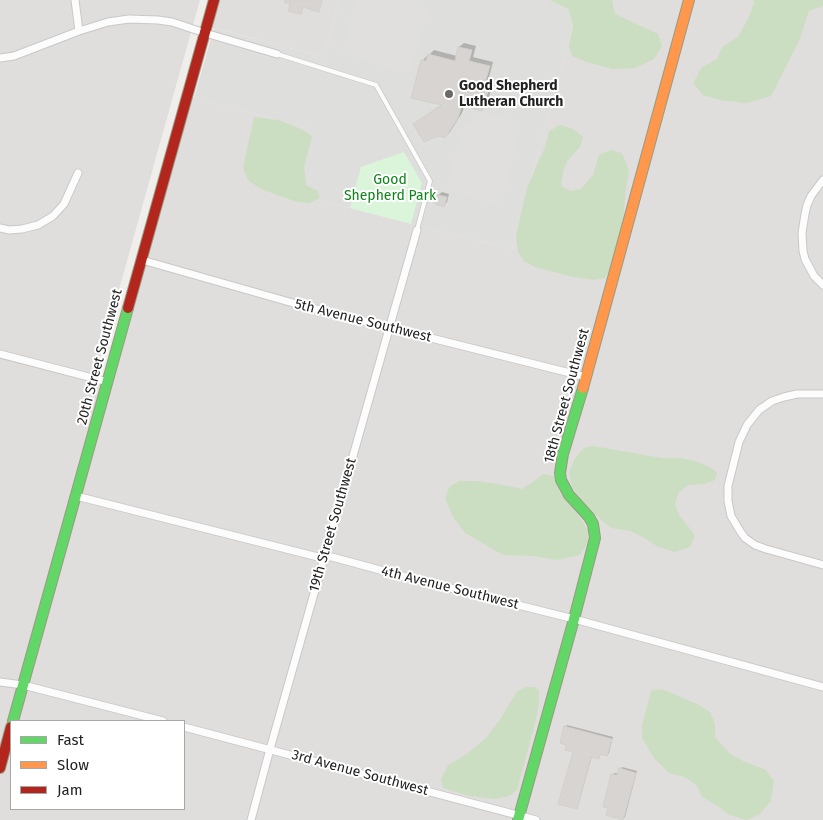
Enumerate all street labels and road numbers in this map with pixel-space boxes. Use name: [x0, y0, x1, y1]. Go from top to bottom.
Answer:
street label: 20th Street Southwest: [74, 287, 126, 427]
street label: 5th Avenue Southwest: [293, 296, 433, 346]
street label: 18th Street Southwest: [541, 327, 593, 465]
street label: 19th Street Southwest: [306, 456, 360, 594]
street label: 4th Avenue Southwest: [380, 563, 520, 613]
street label: 3rd Avenue Southwest: [290, 747, 430, 799]

